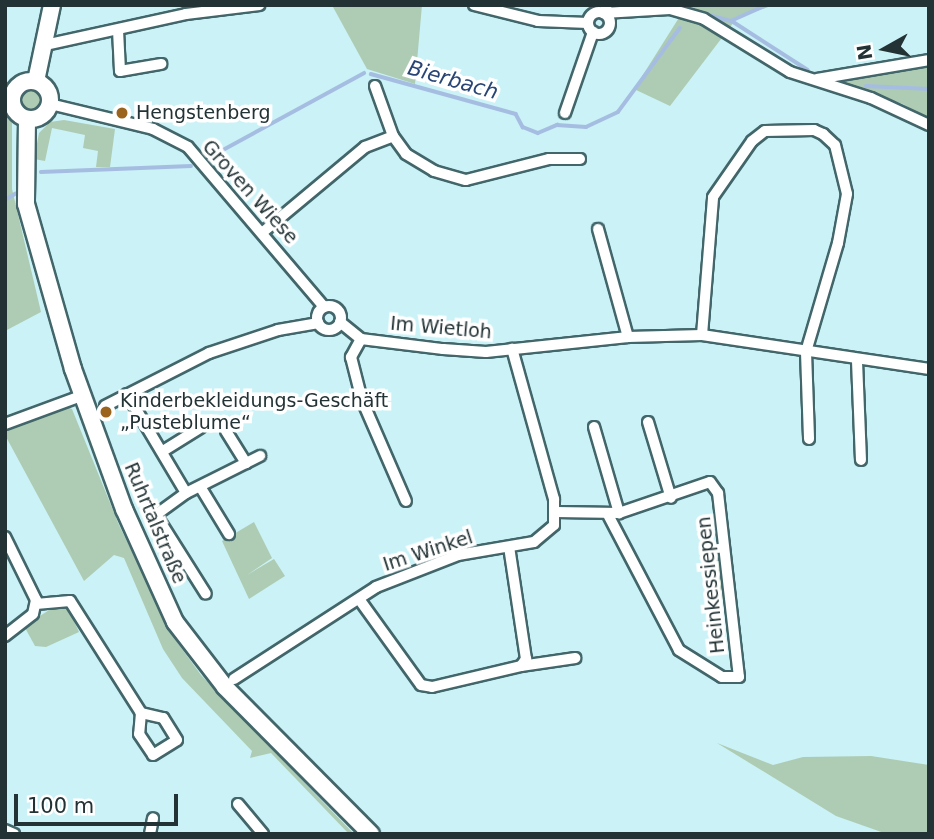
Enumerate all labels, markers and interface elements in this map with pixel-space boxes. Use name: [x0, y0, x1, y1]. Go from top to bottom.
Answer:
north arrow: [850, 14, 920, 84]
text: N: [852, 43, 876, 62]
water label: Bierbach: [405, 55, 501, 105]
place label: Hengstenberg: [136, 102, 270, 124]
marker: Hengstenberg: [114, 105, 130, 121]
street label: Groven Wiese: [197, 135, 303, 249]
street label: Im Wietloh: [389, 312, 493, 344]
place label: Kinderbekleidungs-Geschäft „Pusteblume“: [120, 390, 388, 434]
marker: Kinderbekleidungs-Geschäft „Pusteblume“: [98, 404, 114, 420]
street label: Ruhrtalstraße: [119, 459, 191, 587]
street label: Heinkessiepen: [692, 515, 730, 655]
street label: Im Winkel: [380, 526, 476, 576]
scale bar: [18, 780, 182, 824]
text: 100 m: [27, 794, 94, 818]

